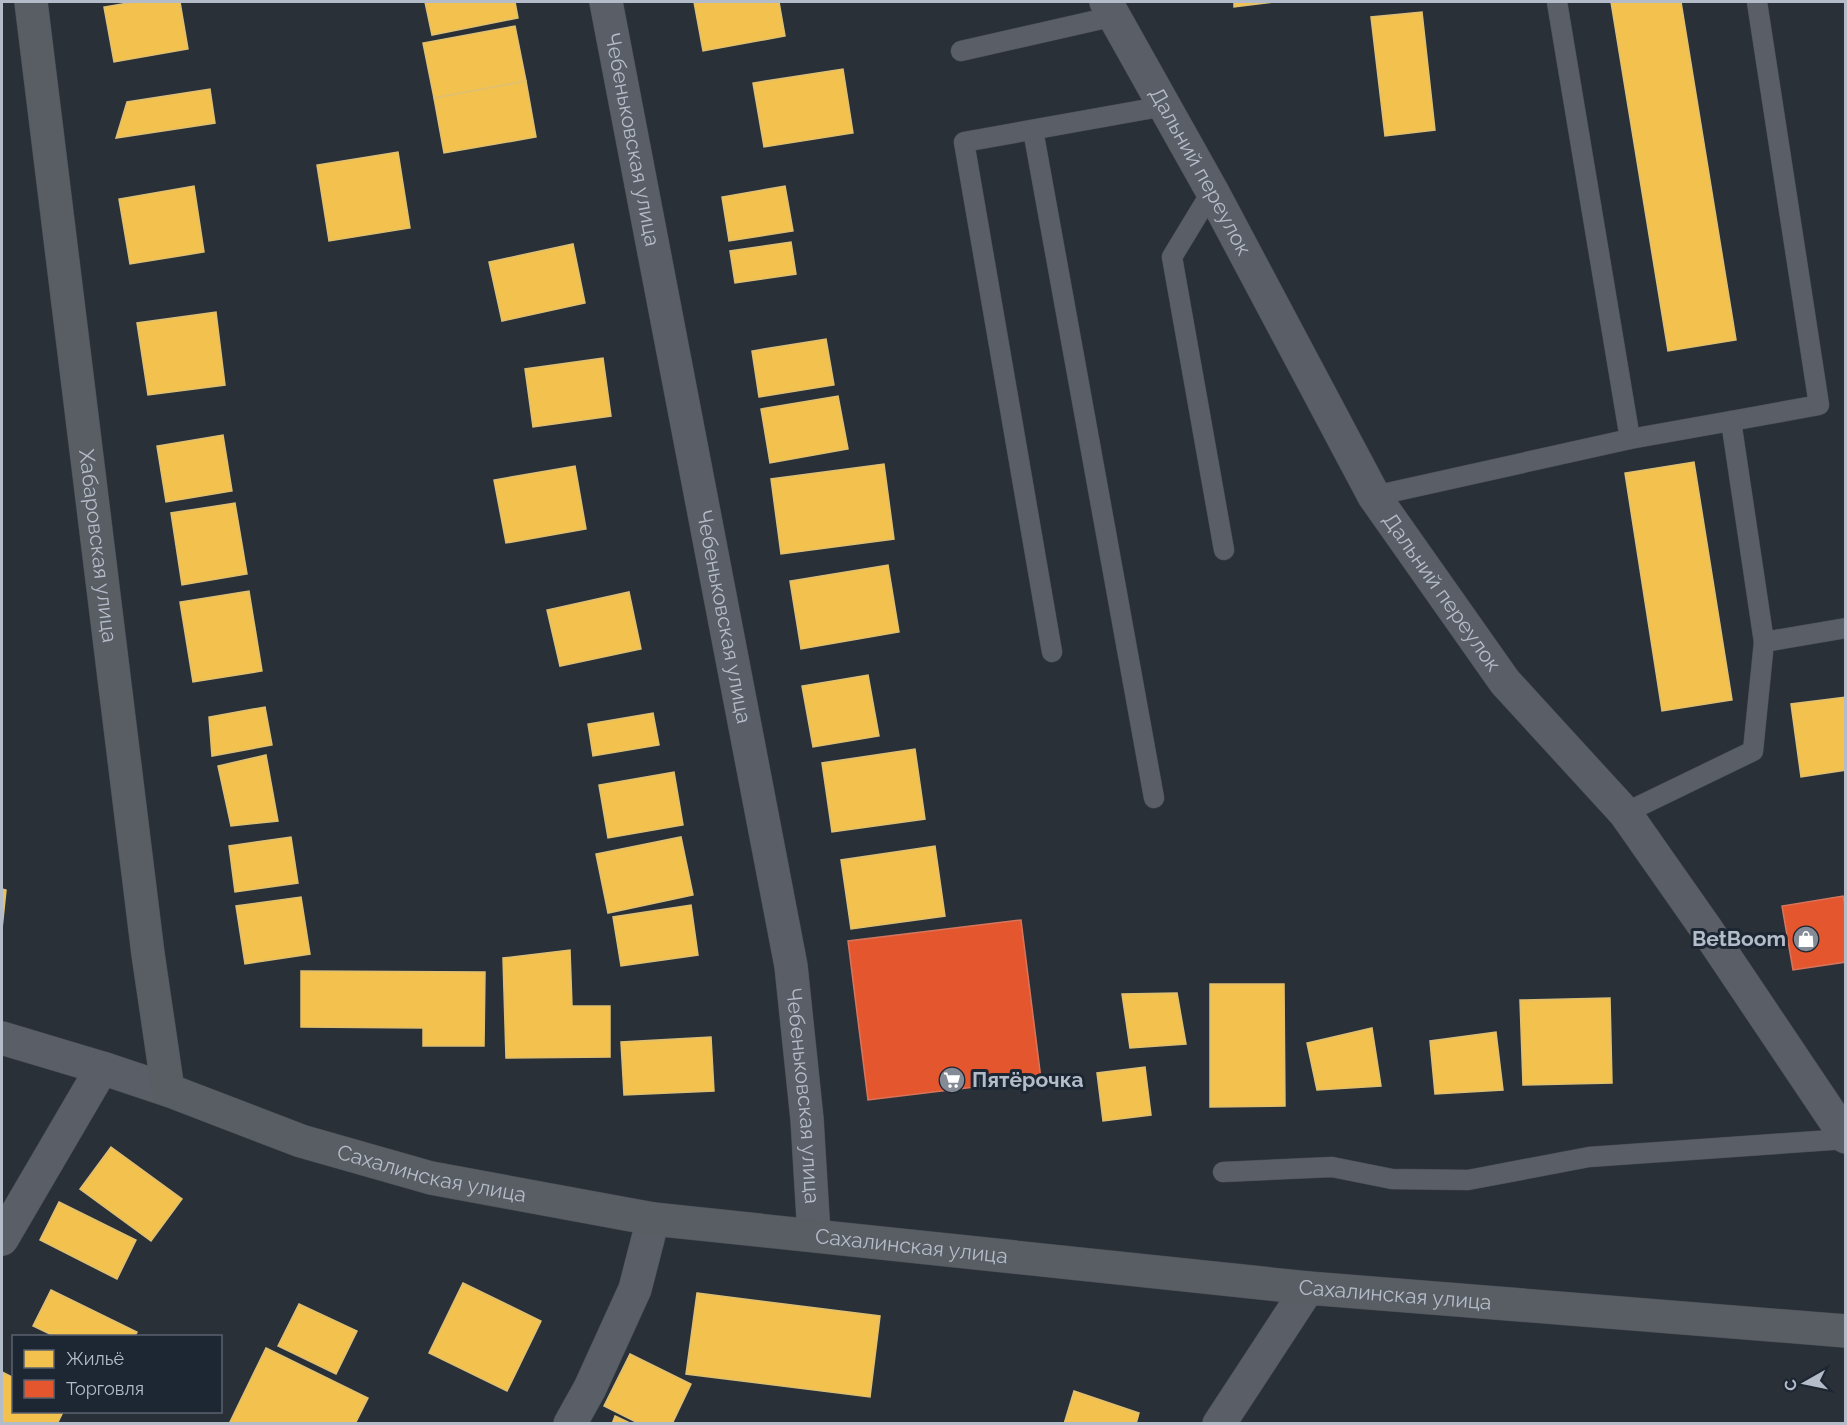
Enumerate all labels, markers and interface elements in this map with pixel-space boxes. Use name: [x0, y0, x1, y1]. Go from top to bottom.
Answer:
street label: Чебеньковская улица: [600, 31, 666, 248]
street label: Дальний переулок: [1144, 83, 1257, 260]
street label: Хабаровская улица: [74, 448, 123, 644]
street label: Чебеньковская улица: [692, 508, 757, 725]
street label: Дальний переулок: [1378, 508, 1507, 676]
shop icon: BetBoom: [1791, 924, 1821, 954]
place label: BetBoom: [1692, 926, 1786, 951]
street label: Чебеньковская улица: [781, 987, 825, 1204]
supermarket icon: Пятёрочка: [937, 1065, 967, 1095]
place label: Пятёрочка: [972, 1067, 1084, 1092]
street label: Сахалинская улица: [334, 1139, 528, 1207]
street label: Сахалинская улица: [814, 1223, 1009, 1268]
street label: Сахалинская улица: [1297, 1274, 1493, 1315]
legend: [12, 1335, 222, 1413]
text: Жильё: [66, 1348, 124, 1369]
north arrow: [1775, 1353, 1835, 1413]
text: Торговля: [66, 1378, 144, 1399]
text: С: [1780, 1378, 1801, 1392]

